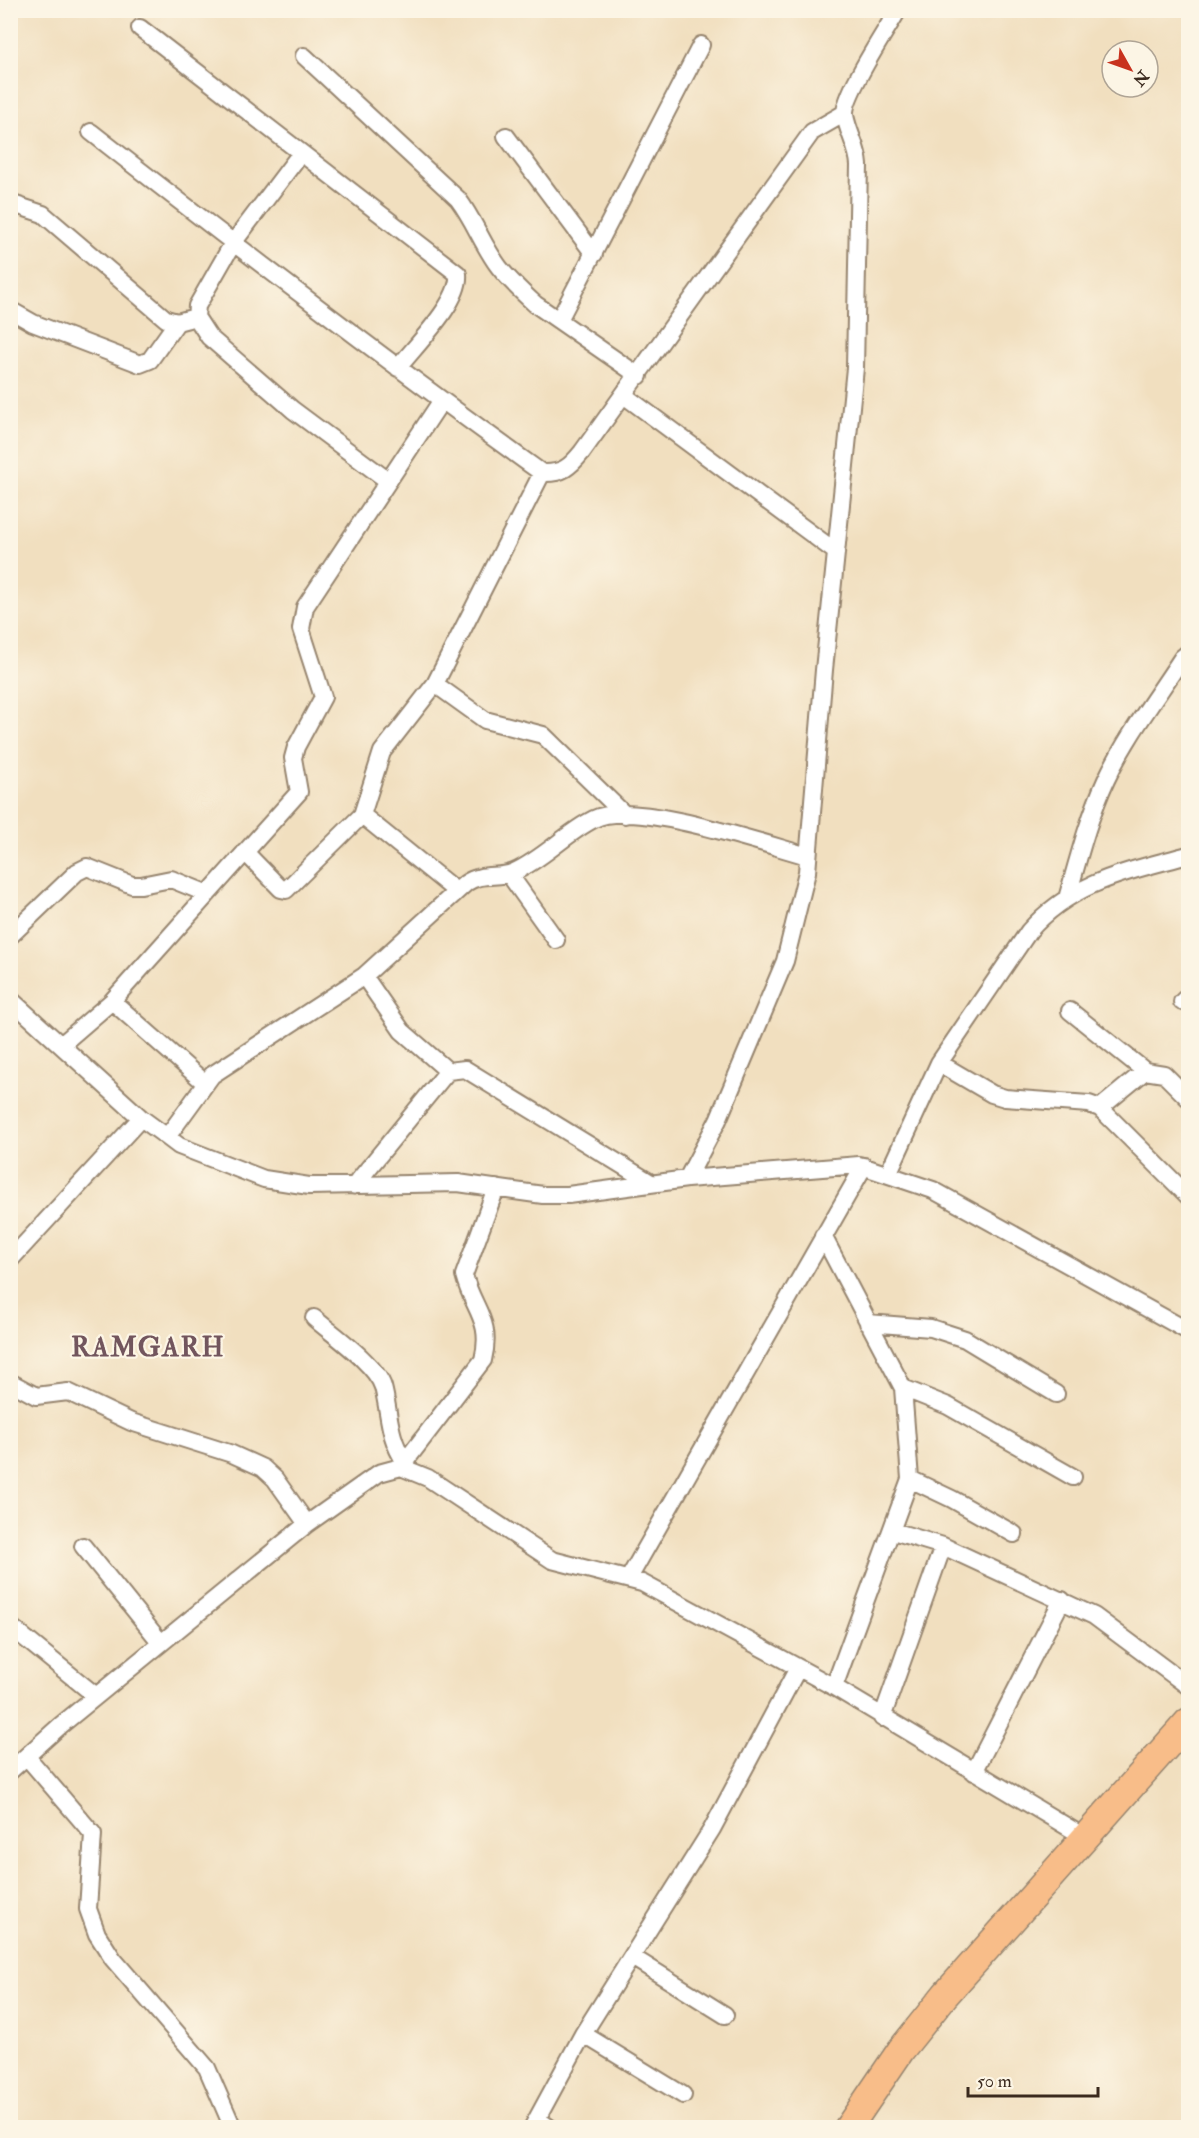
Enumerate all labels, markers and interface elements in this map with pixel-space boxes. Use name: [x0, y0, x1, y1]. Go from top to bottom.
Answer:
north arrow: [1100, 39, 1160, 99]
text: N: [1128, 65, 1154, 90]
district label: RAMGARH: [71, 1331, 225, 1364]
scale bar: [968, 2060, 1098, 2098]
text: 50 m: [977, 2070, 1012, 2093]

